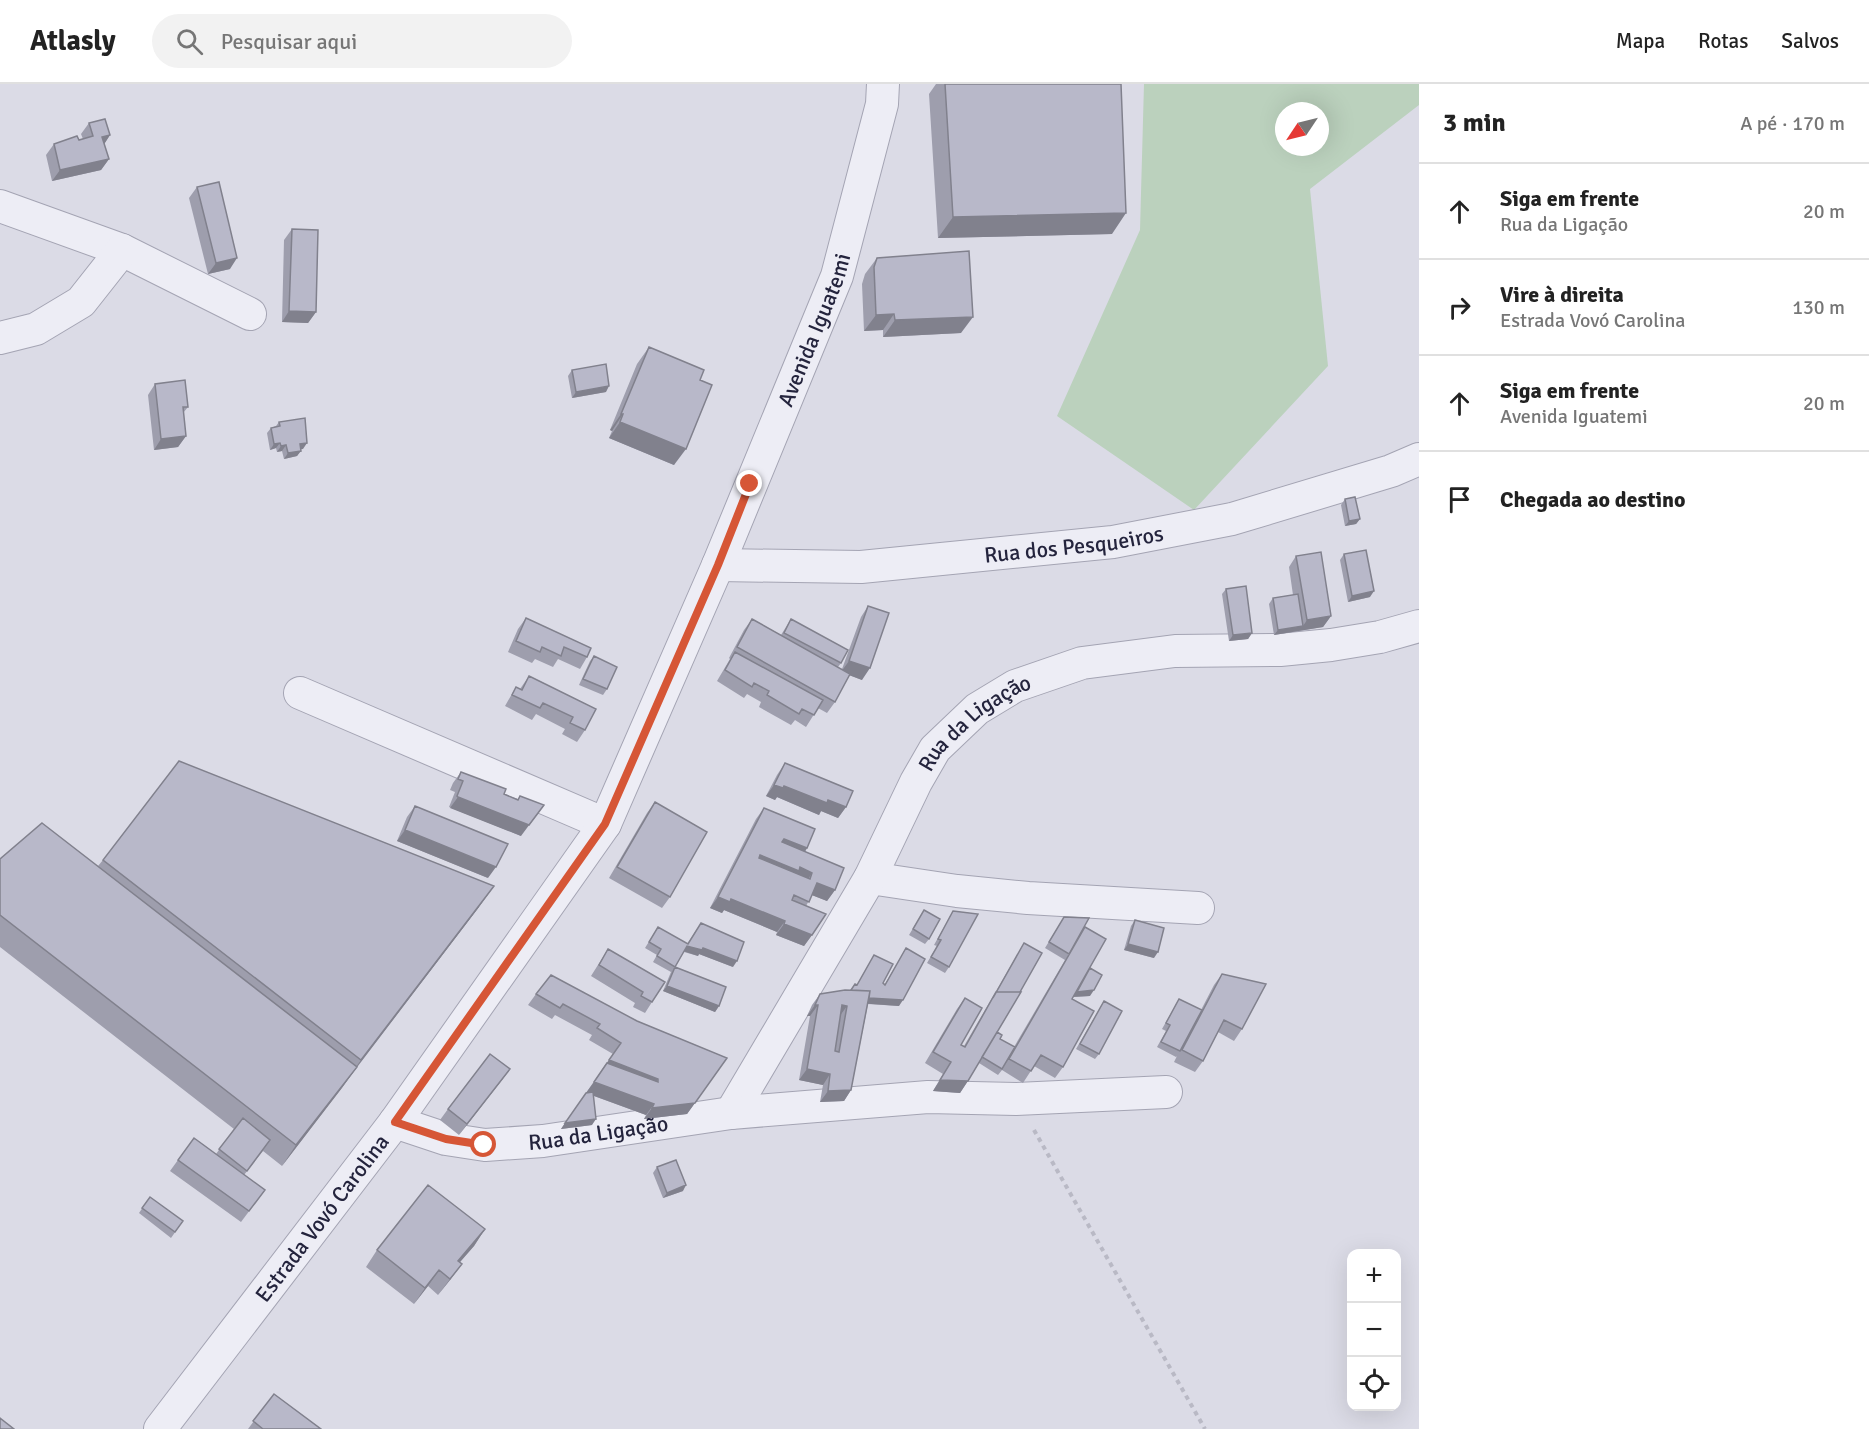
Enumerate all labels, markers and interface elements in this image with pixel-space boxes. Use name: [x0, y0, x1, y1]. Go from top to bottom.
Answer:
search box: [152, 14, 572, 68]
text: Atlasly: [30, 24, 116, 58]
icon: search: [173, 25, 206, 58]
text: Pesquisar aqui: [221, 28, 357, 55]
text: Mapa: [1616, 28, 1665, 54]
text: Rotas: [1698, 28, 1748, 54]
text: Salvos: [1781, 28, 1839, 54]
north arrow: [1275, 102, 1329, 156]
text: 3 min: [1443, 107, 1506, 139]
text: A pé · 170 m: [1740, 111, 1845, 136]
text: Siga em frente: [1500, 185, 1639, 212]
icon: ahead: [1443, 195, 1476, 228]
text: 20 m: [1803, 199, 1845, 224]
text: Rua da Ligação: [1500, 212, 1628, 237]
street label: Avenida Iguatemi: [771, 250, 856, 410]
text: Vire à direita: [1500, 281, 1624, 308]
icon: right: [1443, 291, 1476, 324]
text: 130 m: [1792, 295, 1845, 320]
text: Estrada Vovó Carolina: [1500, 308, 1686, 333]
text: Siga em frente: [1500, 377, 1639, 404]
icon: ahead: [1443, 387, 1476, 420]
text: 20 m: [1803, 391, 1845, 416]
text: Avenida Iguatemi: [1500, 404, 1648, 429]
route end: [736, 470, 762, 496]
icon: arrive: [1443, 483, 1476, 516]
text: Chegada ao destino: [1500, 486, 1686, 513]
street label: Rua dos Pesqueiros: [983, 519, 1166, 568]
street label: Rua da Ligação: [912, 668, 1034, 776]
street label: Rua da Ligação: [527, 1109, 670, 1155]
street label: Estrada Vovó Carolina: [249, 1129, 394, 1307]
route start: [470, 1131, 496, 1157]
map controls: [1347, 1249, 1401, 1411]
button: +: [1347, 1249, 1401, 1303]
button: −: [1347, 1303, 1401, 1357]
button: locate: [1347, 1357, 1401, 1411]

